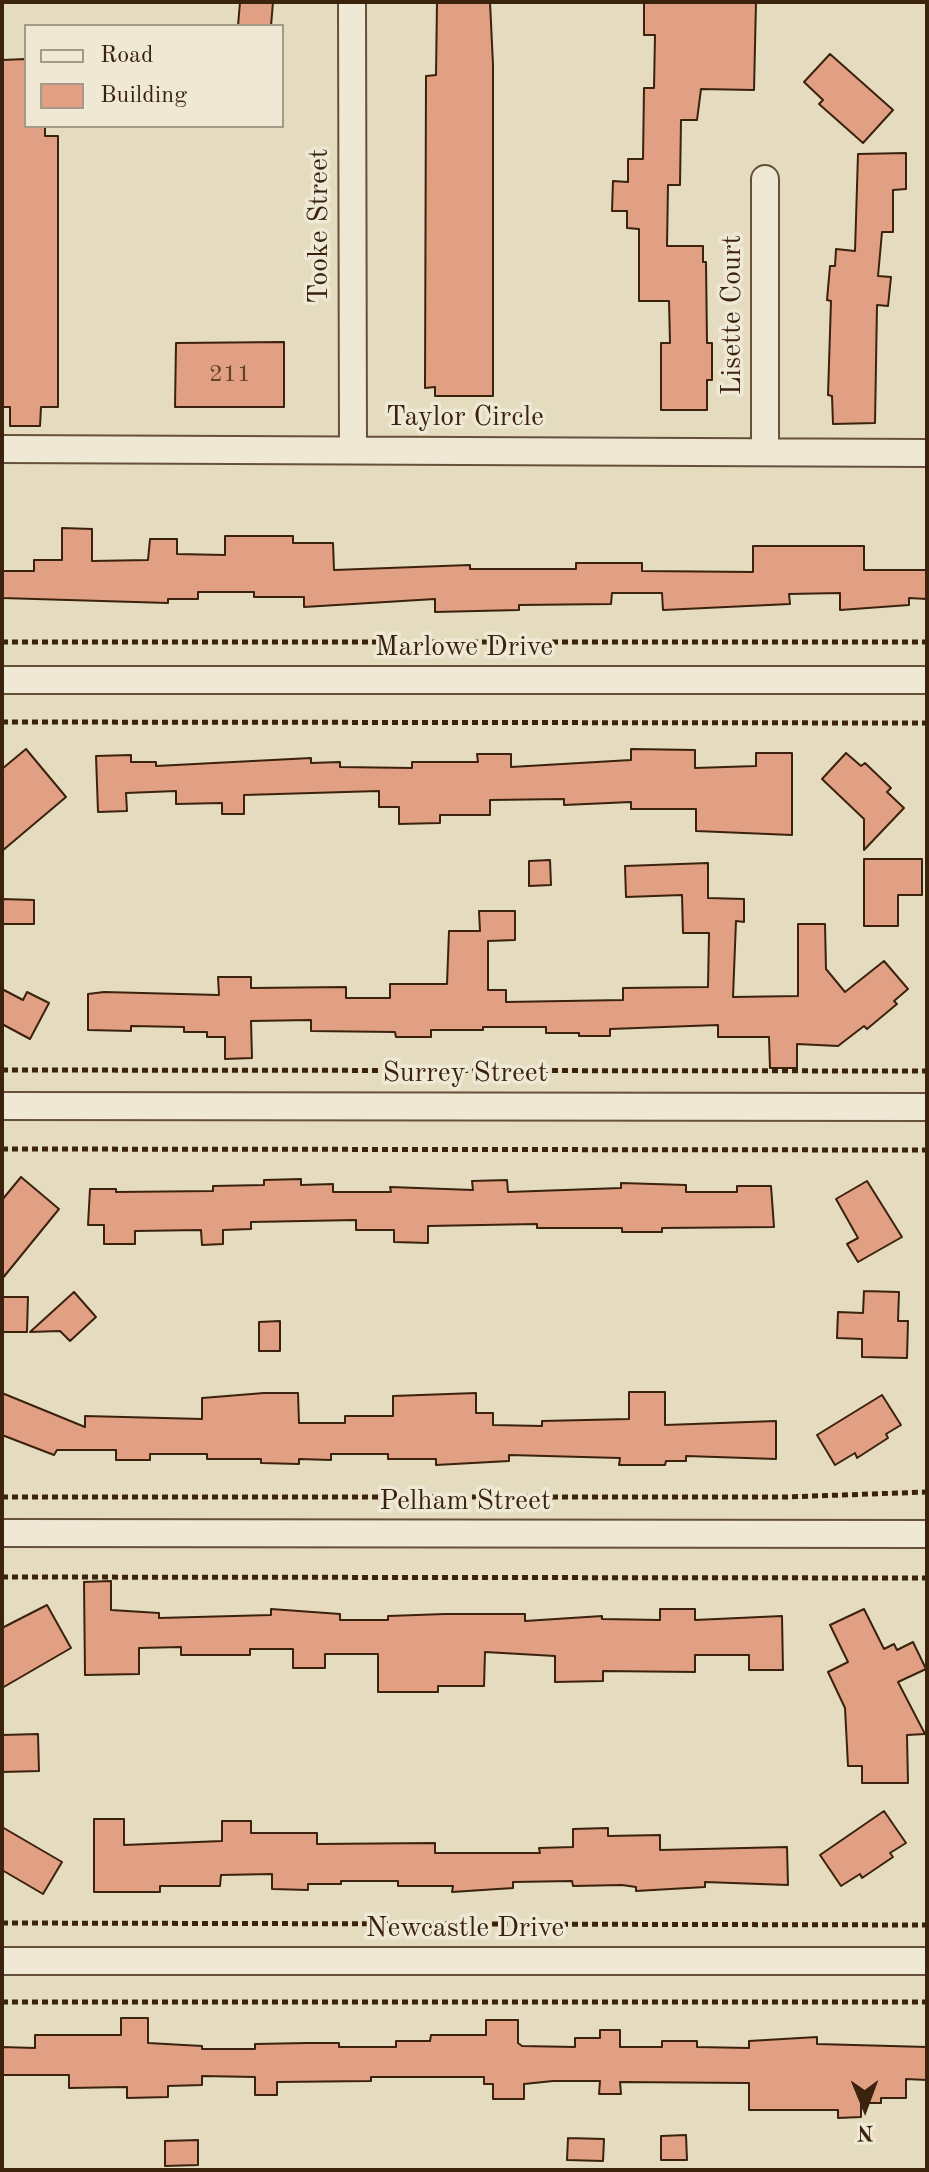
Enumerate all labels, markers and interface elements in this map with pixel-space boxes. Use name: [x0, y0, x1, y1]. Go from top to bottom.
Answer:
legend: [24, 24, 284, 128]
text: Road: [100, 44, 153, 68]
text: Building: [100, 84, 187, 108]
street label: Tooke Street: [303, 148, 337, 304]
street label: Lisette Court: [716, 235, 750, 395]
house number: 211: [209, 361, 251, 389]
street label: Taylor Circle: [386, 401, 544, 435]
street label: Marlowe Drive: [375, 631, 553, 665]
street label: Surrey Street: [382, 1057, 548, 1091]
street label: Pelham Street: [379, 1485, 551, 1519]
street label: Newcastle Drive: [366, 1912, 564, 1946]
north arrow: [825, 2068, 905, 2148]
text: N: [857, 2121, 874, 2143]

